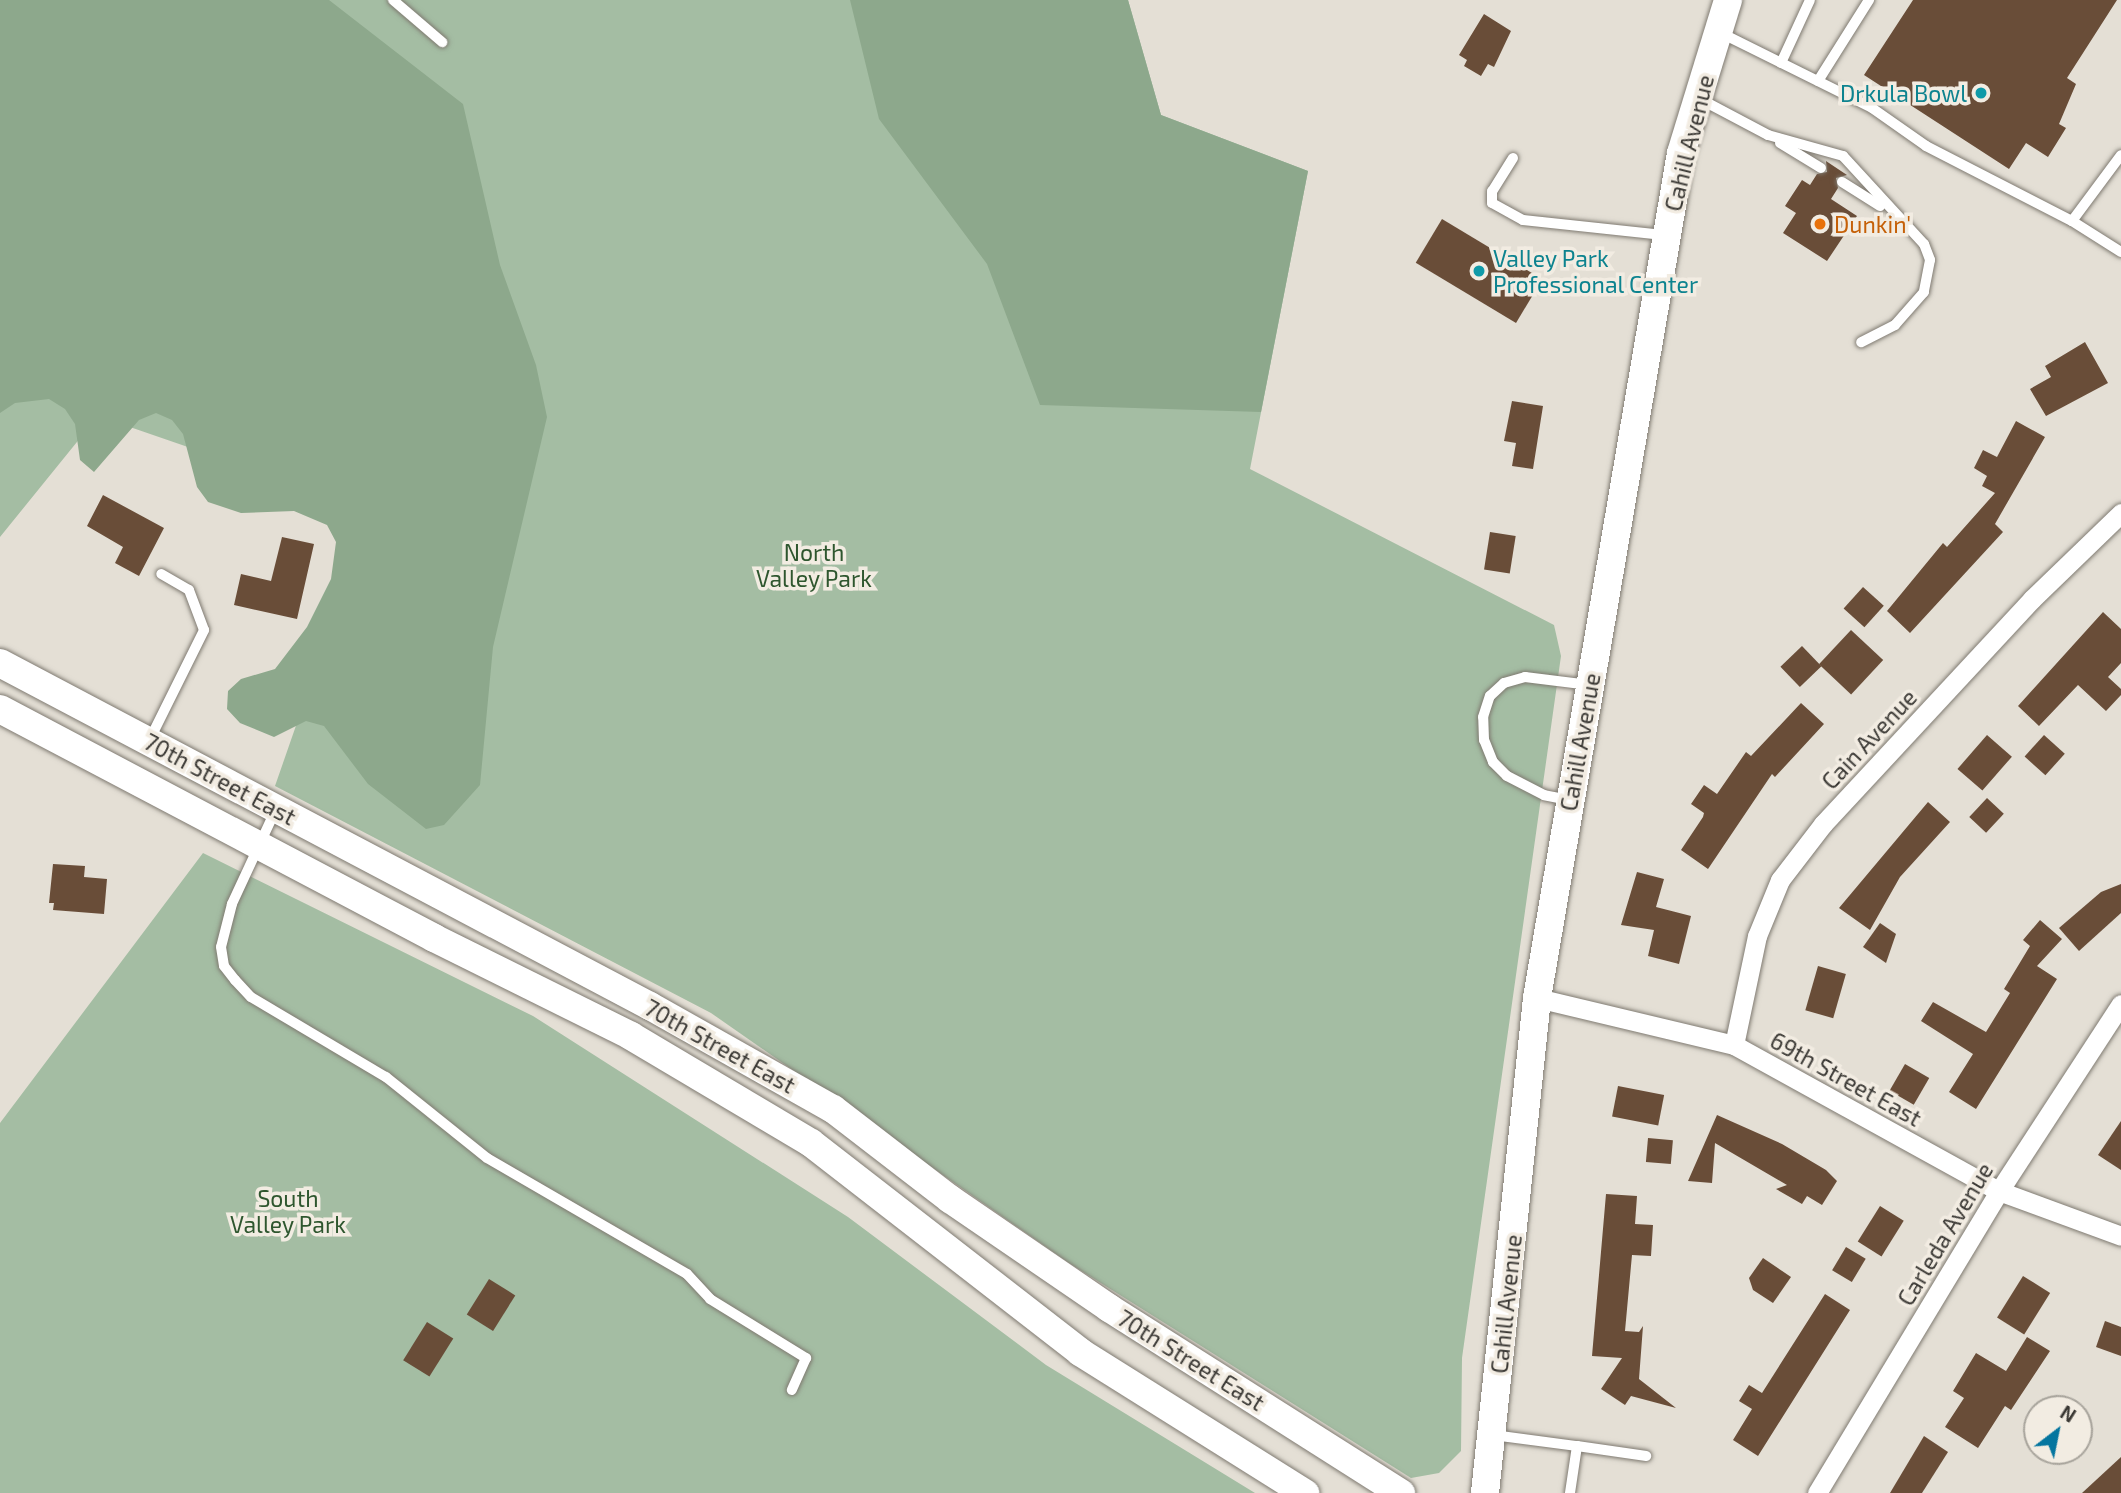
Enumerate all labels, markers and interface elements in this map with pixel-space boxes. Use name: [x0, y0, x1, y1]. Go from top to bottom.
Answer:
street label: Cahill Avenue: [1659, 71, 1719, 215]
place label: Drkula Bowl: [1840, 79, 1967, 107]
marker: Drkula Bowl: [1973, 85, 1989, 101]
place label: Dunkin': [1834, 210, 1911, 238]
marker: Dunkin': [1812, 216, 1828, 232]
place label: Valley Park Professional Center: [1493, 244, 1699, 298]
marker: Valley Park Professional Center: [1471, 263, 1487, 279]
park label: North Valley Park: [756, 538, 872, 592]
street label: Cahill Avenue: [1554, 670, 1606, 814]
street label: Cain Avenue: [1816, 683, 1922, 795]
street label: 70th Street East: [139, 727, 301, 831]
street label: 70th Street East: [640, 993, 800, 1099]
street label: 69th Street East: [1766, 1026, 1926, 1132]
street label: Carleda Avenue: [1891, 1157, 1999, 1311]
park label: South Valley Park: [230, 1184, 346, 1238]
street label: Cahill Avenue: [1485, 1233, 1527, 1375]
street label: 70th Street East: [1112, 1304, 1270, 1416]
north arrow: [2023, 1395, 2093, 1465]
text: N: [2056, 1400, 2080, 1427]

